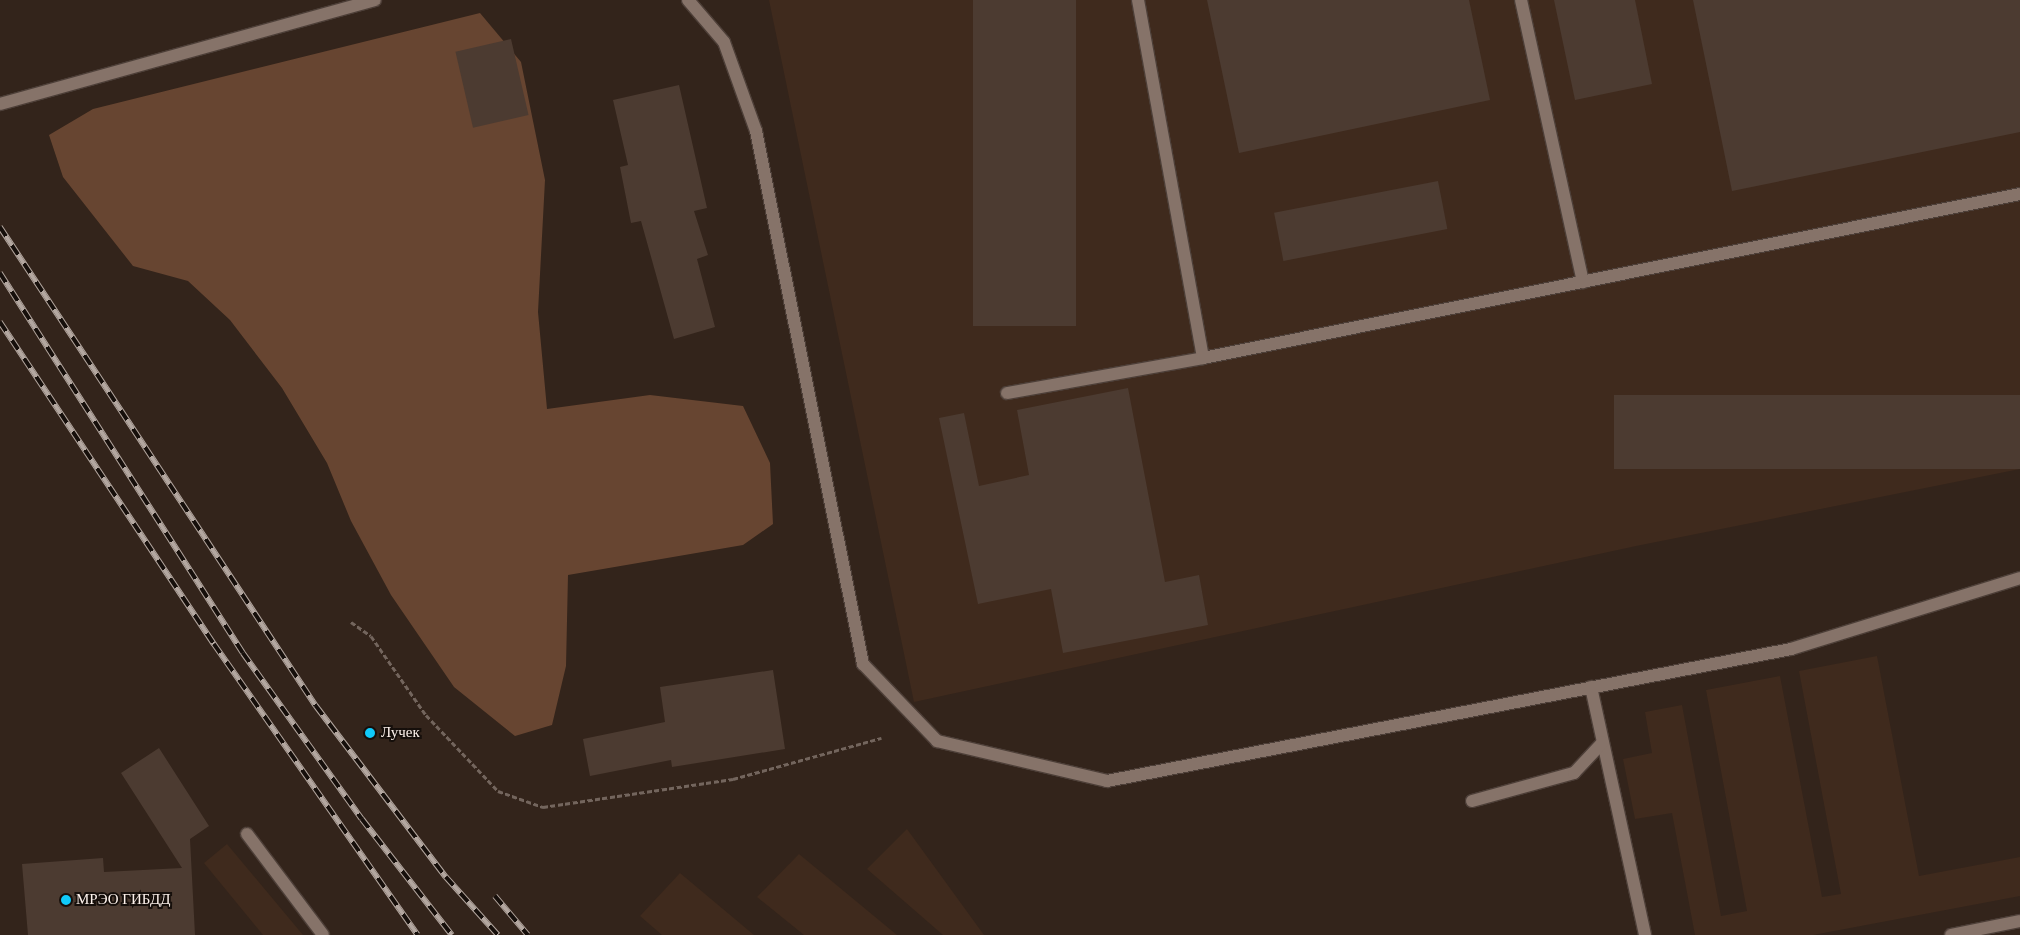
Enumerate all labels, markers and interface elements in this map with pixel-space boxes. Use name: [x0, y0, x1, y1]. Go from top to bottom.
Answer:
place label: Лучек: [381, 724, 420, 742]
marker: Лучек: [363, 726, 377, 740]
place label: МРЭО ГИБДД: [76, 891, 170, 909]
marker: МРЭО ГИБДД: [60, 894, 72, 906]

